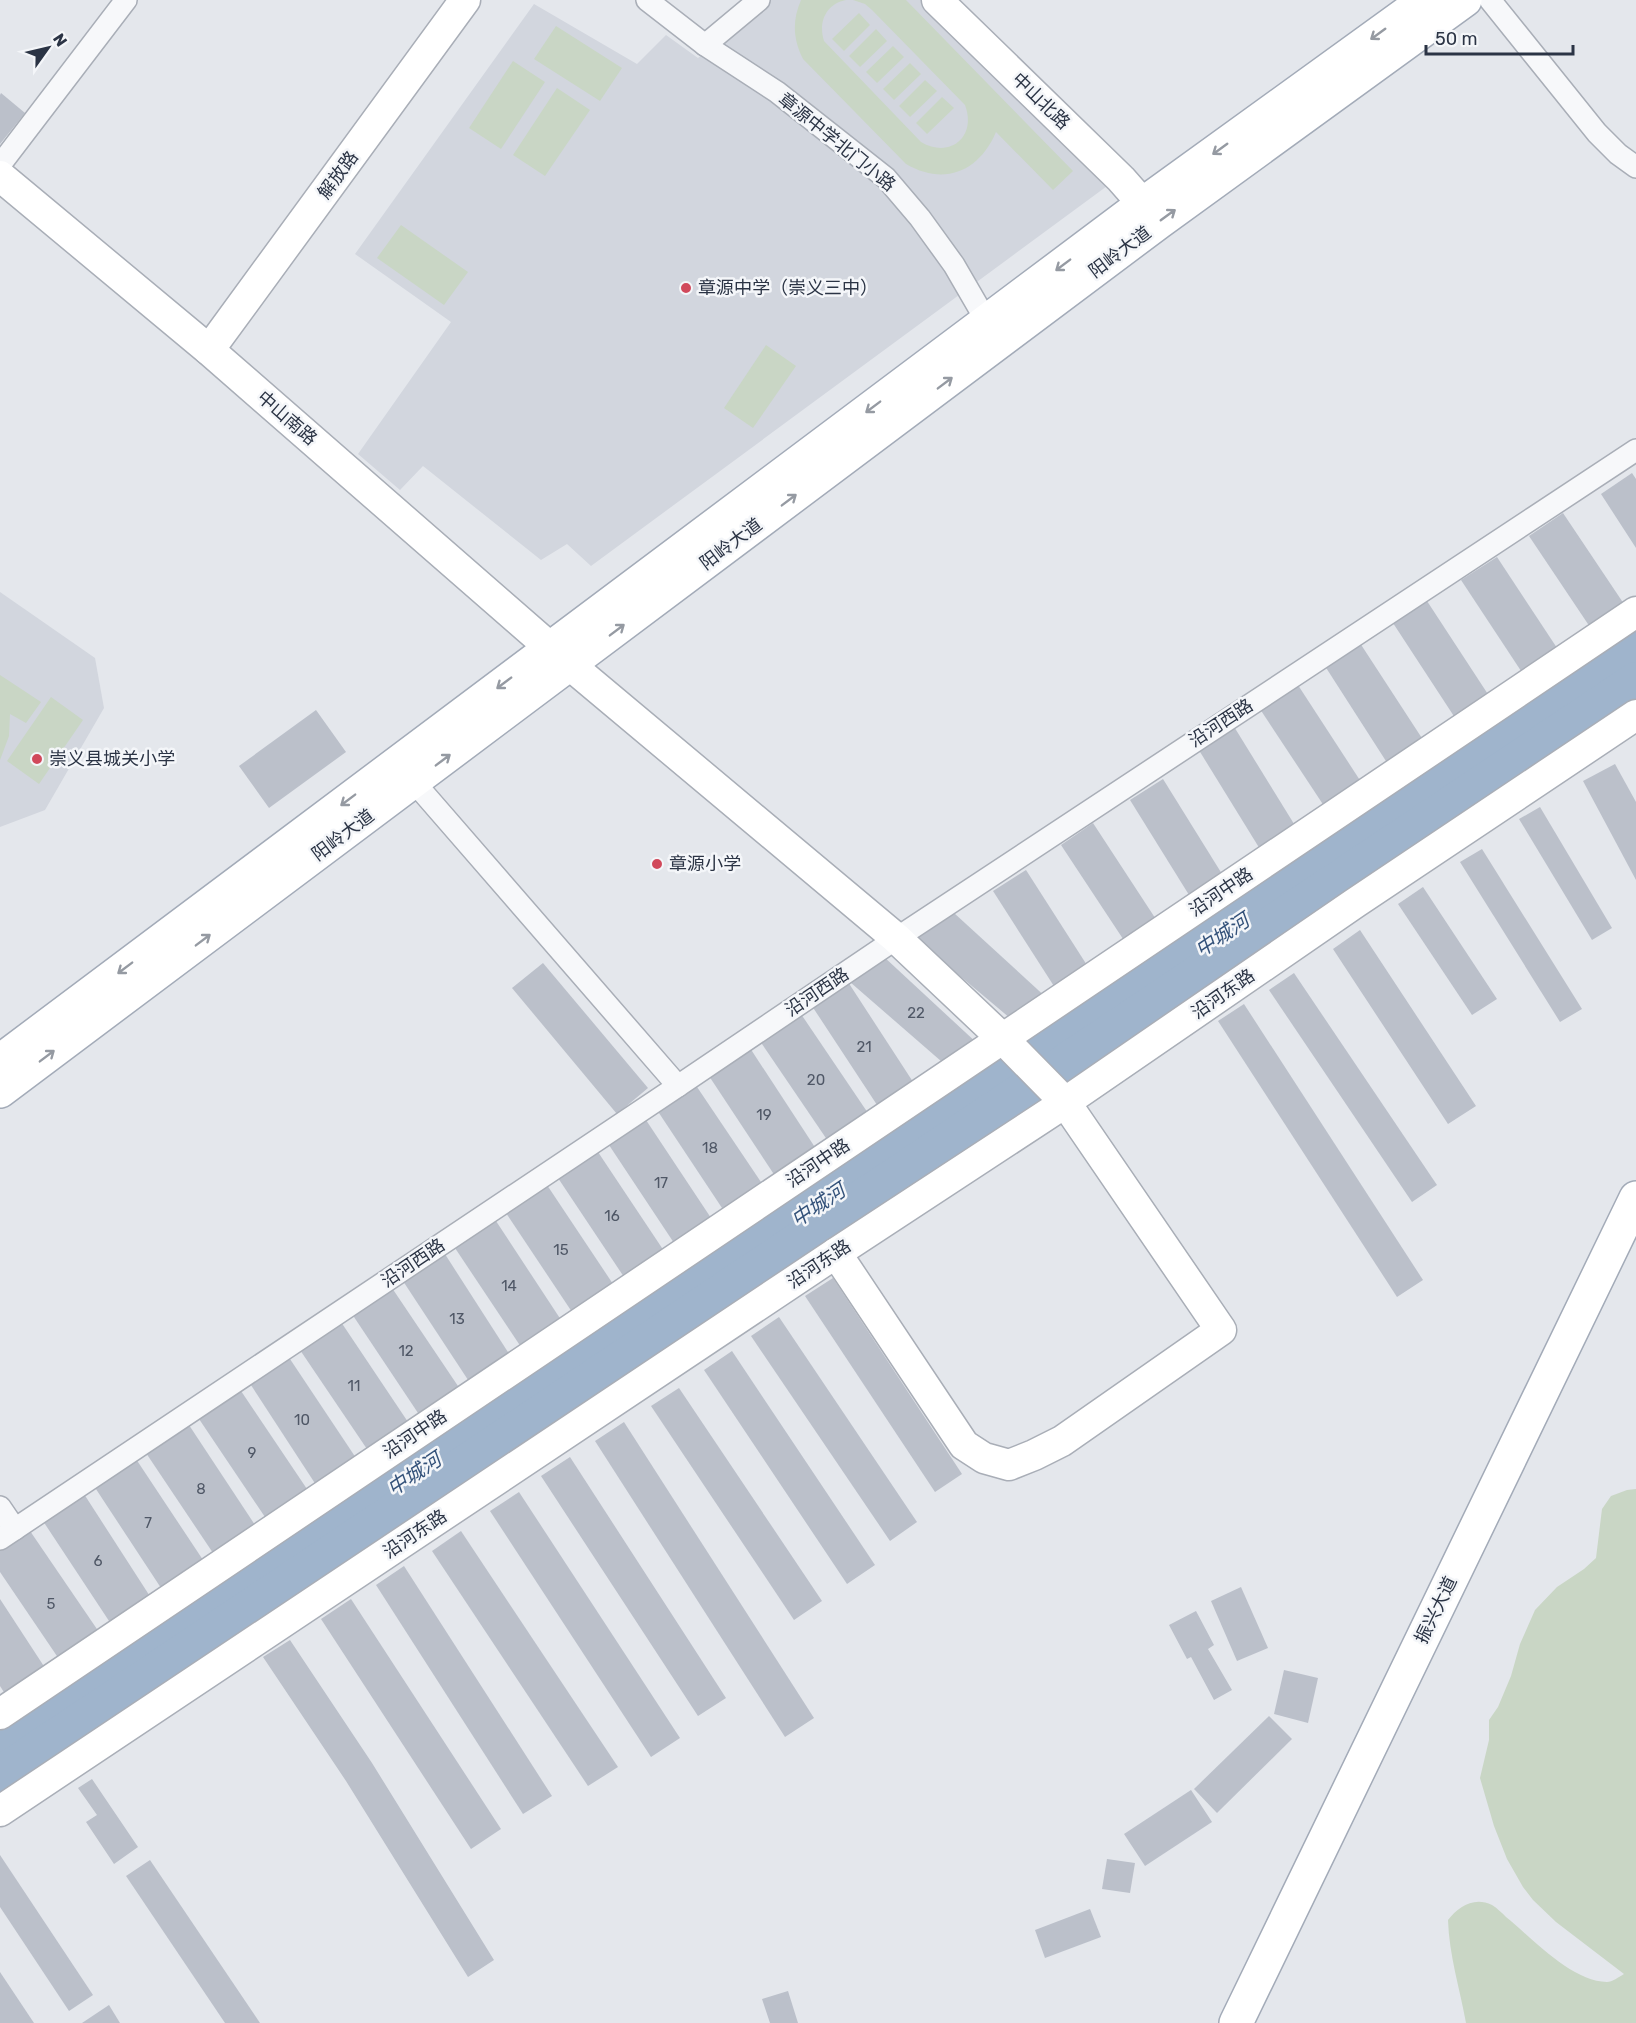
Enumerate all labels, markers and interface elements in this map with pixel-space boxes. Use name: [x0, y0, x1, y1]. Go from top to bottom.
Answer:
north arrow: [18, 18, 78, 78]
scale bar: [1426, 18, 1573, 56]
one-way arrow: [1370, 28, 1386, 40]
text: 50 m: [1435, 28, 1478, 50]
text: N: [49, 30, 71, 50]
street label: 中山北路: [1007, 68, 1075, 134]
street label: 章源中学北门小路: [774, 88, 900, 196]
one-way arrow: [1212, 142, 1228, 155]
street label: 解放路: [313, 147, 363, 203]
one-way arrow: [1160, 209, 1176, 222]
street label: 阳岭大道: [1085, 222, 1155, 282]
one-way arrow: [1055, 258, 1071, 271]
place label: 章源中学（崇义三中）: [698, 277, 878, 299]
marker: 章源中学（崇义三中）: [679, 281, 693, 295]
one-way arrow: [937, 377, 953, 389]
street label: 中山南路: [253, 386, 321, 450]
one-way arrow: [866, 401, 882, 413]
one-way arrow: [781, 494, 797, 507]
street label: 阳岭大道: [696, 514, 766, 574]
one-way arrow: [608, 624, 624, 636]
one-way arrow: [496, 676, 512, 689]
street label: 沿河西路: [1185, 694, 1257, 752]
place label: 崇义县城关小学: [49, 748, 175, 770]
marker: 崇义县城关小学: [30, 752, 44, 766]
one-way arrow: [435, 754, 451, 766]
one-way arrow: [341, 794, 357, 806]
street label: 阳岭大道: [308, 805, 378, 865]
place label: 章源小学: [669, 853, 741, 875]
marker: 章源小学: [650, 857, 664, 871]
street label: 沿河中路: [1185, 863, 1257, 921]
water label: 中城河: [1190, 906, 1257, 962]
one-way arrow: [195, 933, 211, 946]
one-way arrow: [117, 961, 133, 974]
street label: 沿河西路: [781, 963, 853, 1021]
street label: 沿河东路: [1187, 964, 1259, 1024]
house number: 22: [907, 1004, 925, 1022]
house number: 21: [856, 1038, 872, 1056]
one-way arrow: [38, 1050, 54, 1063]
house number: 20: [807, 1071, 825, 1089]
house number: 19: [756, 1106, 772, 1124]
street label: 沿河中路: [782, 1134, 854, 1192]
house number: 18: [702, 1139, 718, 1157]
house number: 17: [654, 1174, 668, 1192]
water label: 中城河: [786, 1176, 853, 1232]
house number: 16: [604, 1207, 620, 1225]
street label: 沿河西路: [377, 1234, 449, 1292]
street label: 沿河东路: [783, 1235, 855, 1293]
house number: 15: [553, 1241, 569, 1259]
house number: 14: [501, 1277, 517, 1295]
house number: 13: [449, 1310, 465, 1328]
house number: 12: [398, 1342, 414, 1360]
house number: 11: [348, 1377, 360, 1395]
street label: 沿河中路: [379, 1405, 451, 1463]
house number: 10: [294, 1411, 310, 1429]
house number: 9: [248, 1444, 257, 1462]
water label: 中城河: [382, 1445, 449, 1501]
house number: 8: [196, 1480, 206, 1498]
street label: 沿河东路: [379, 1505, 451, 1563]
house number: 7: [144, 1514, 152, 1532]
house number: 6: [93, 1552, 103, 1570]
street label: 振兴大道: [1410, 1573, 1462, 1647]
house number: 5: [47, 1595, 56, 1613]

